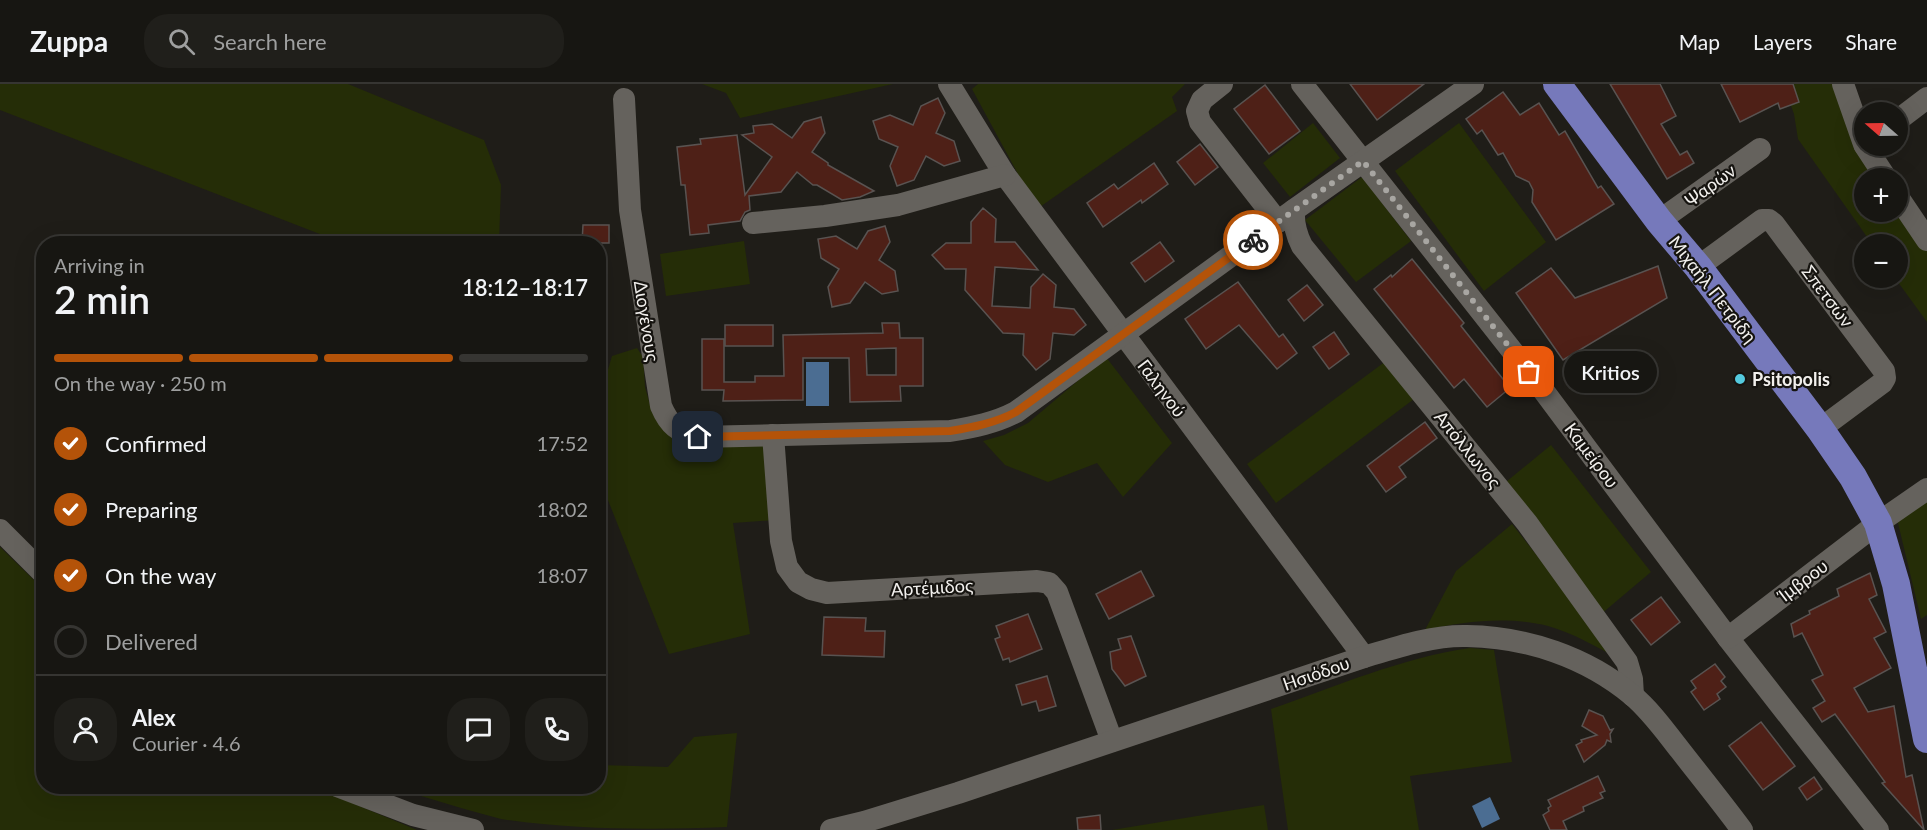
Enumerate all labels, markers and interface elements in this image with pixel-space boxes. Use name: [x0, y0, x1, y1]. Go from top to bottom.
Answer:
search box: [144, 14, 564, 68]
text: Zuppa: [30, 24, 108, 58]
icon: search: [165, 25, 198, 58]
text: Search here: [213, 28, 327, 55]
text: Map: [1679, 29, 1720, 54]
text: Layers: [1753, 29, 1812, 54]
text: Share: [1845, 29, 1897, 54]
north arrow: [1854, 102, 1908, 156]
map controls: [1854, 102, 1908, 288]
street label: Ψαρών: [1680, 159, 1740, 211]
button: +: [1854, 168, 1908, 222]
courier: [1223, 210, 1283, 270]
icon: bike: [1237, 224, 1270, 257]
street label: Μιχαήλ Πετρίδη: [1664, 231, 1762, 347]
button: −: [1854, 234, 1908, 288]
text: Arriving in: [54, 253, 145, 277]
street label: Σπετσών: [1798, 261, 1858, 331]
text: 18:12–18:17: [462, 274, 588, 301]
text: 2 min: [54, 276, 150, 322]
street label: Διογένους: [630, 279, 664, 364]
pin: [1503, 346, 1554, 397]
callout: Kritios: [1565, 351, 1658, 393]
street label: Γαληνού: [1133, 355, 1191, 421]
icon: bag: [1512, 355, 1545, 388]
text: Kritios: [1581, 360, 1640, 384]
place label: Psitopolis: [1752, 368, 1830, 390]
text: On the way · 250 m: [54, 371, 227, 395]
marker: Psitopolis: [1733, 372, 1747, 386]
street label: Απόλλωνος: [1430, 406, 1506, 493]
pin: [672, 411, 723, 462]
street label: Καμείρου: [1560, 418, 1624, 492]
icon: home: [681, 420, 714, 453]
icon: check: [54, 427, 87, 460]
text: Confirmed: [105, 430, 207, 457]
text: 17:52: [537, 431, 588, 455]
icon: check: [54, 493, 87, 526]
text: Preparing: [105, 496, 197, 523]
text: 18:02: [537, 497, 588, 521]
street label: Ίμβρου: [1772, 554, 1832, 607]
icon: check: [54, 559, 87, 592]
text: On the way: [105, 562, 216, 589]
text: 18:07: [537, 563, 588, 587]
street label: Αρτέμιδος: [890, 574, 974, 600]
text: Delivered: [105, 628, 198, 655]
street label: Ησιόδου: [1280, 651, 1352, 695]
button: person: [54, 698, 117, 761]
button: chat: [447, 698, 510, 761]
button: phone: [525, 698, 588, 761]
text: Alex: [132, 704, 176, 731]
text: Courier · 4.6: [132, 731, 241, 755]

